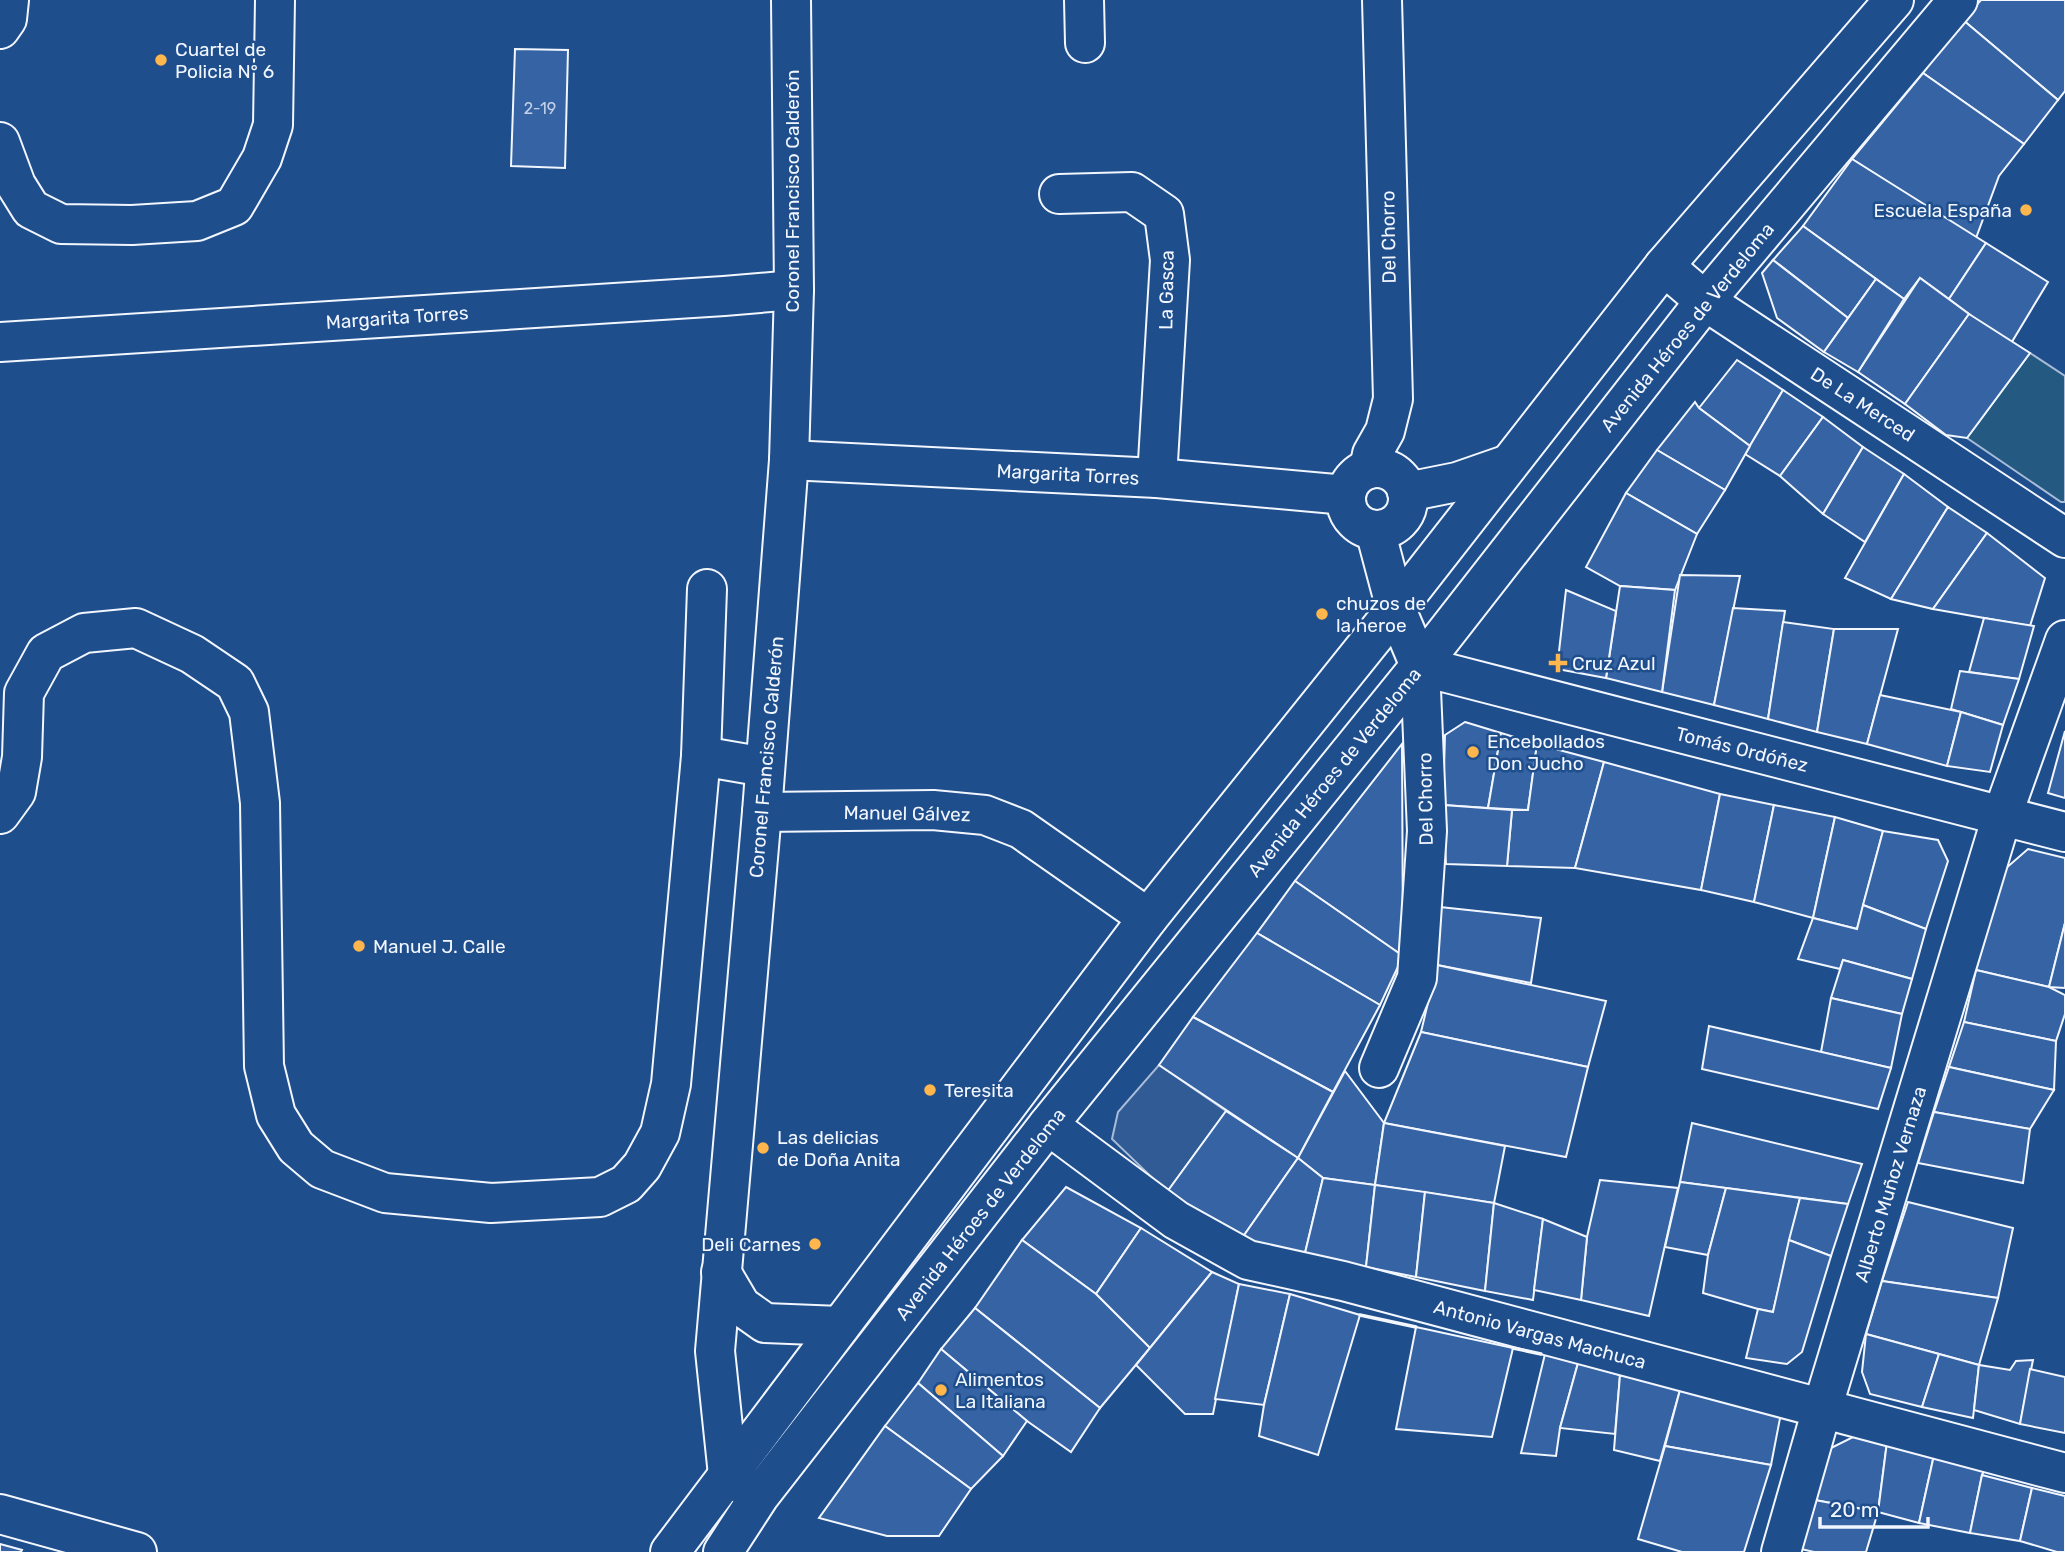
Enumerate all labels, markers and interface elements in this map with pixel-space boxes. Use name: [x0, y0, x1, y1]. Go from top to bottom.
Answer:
place label: Cuartel de Policia N° 6: [175, 38, 274, 83]
marker: Cuartel de Policia N° 6: [153, 52, 169, 68]
street label: Coronel Francisco Calderón: [781, 70, 804, 312]
house number: 2-19: [524, 99, 556, 118]
street label: Del Chorro: [1376, 190, 1401, 284]
place label: Escuela España: [1873, 199, 2012, 222]
marker: Escuela España: [2018, 202, 2034, 218]
street label: Avenida Héroes de Verdeloma: [1596, 218, 1779, 437]
street label: La Gasca: [1154, 250, 1179, 330]
street label: Margarita Torres: [325, 301, 469, 334]
street label: De La Merced: [1806, 362, 1919, 447]
street label: Margarita Torres: [996, 459, 1140, 490]
place label: chuzos de la heroe: [1336, 592, 1426, 637]
marker: chuzos de la heroe: [1314, 606, 1330, 622]
street label: Coronel Francisco Calderón: [744, 635, 789, 879]
place label: Cruz Azul: [1572, 652, 1656, 675]
marker: Cruz Azul: [1550, 655, 1566, 671]
street label: Avenida Héroes de Verdeloma: [1243, 663, 1426, 882]
street label: Tomás Ordóñez: [1673, 722, 1811, 777]
place label: Encebollados Don Jucho: [1487, 730, 1605, 775]
marker: Encebollados Don Jucho: [1465, 744, 1481, 760]
street label: Del Chorro: [1413, 752, 1438, 846]
street label: Manuel Gálvez: [843, 801, 971, 826]
place label: Manuel J. Calle: [373, 935, 506, 958]
marker: Manuel J. Calle: [351, 938, 367, 954]
place label: Teresita: [944, 1079, 1014, 1102]
marker: Teresita: [922, 1082, 938, 1098]
street label: Alberto Muñoz Vernaza: [1850, 1083, 1931, 1285]
street label: Avenida Héroes de Verdeloma: [890, 1104, 1070, 1325]
place label: Las delicias de Doña Anita: [777, 1126, 901, 1171]
marker: Las delicias de Doña Anita: [755, 1140, 771, 1156]
place label: Deli Carnes: [701, 1233, 801, 1256]
marker: Deli Carnes: [807, 1236, 823, 1252]
street label: Antonio Vargas Machuca: [1431, 1295, 1648, 1374]
place label: Alimentos La Italiana: [955, 1368, 1046, 1413]
marker: Alimentos La Italiana: [933, 1382, 949, 1398]
scale bar: [1820, 1486, 1928, 1530]
text: 20 m: [1830, 1497, 1879, 1522]

